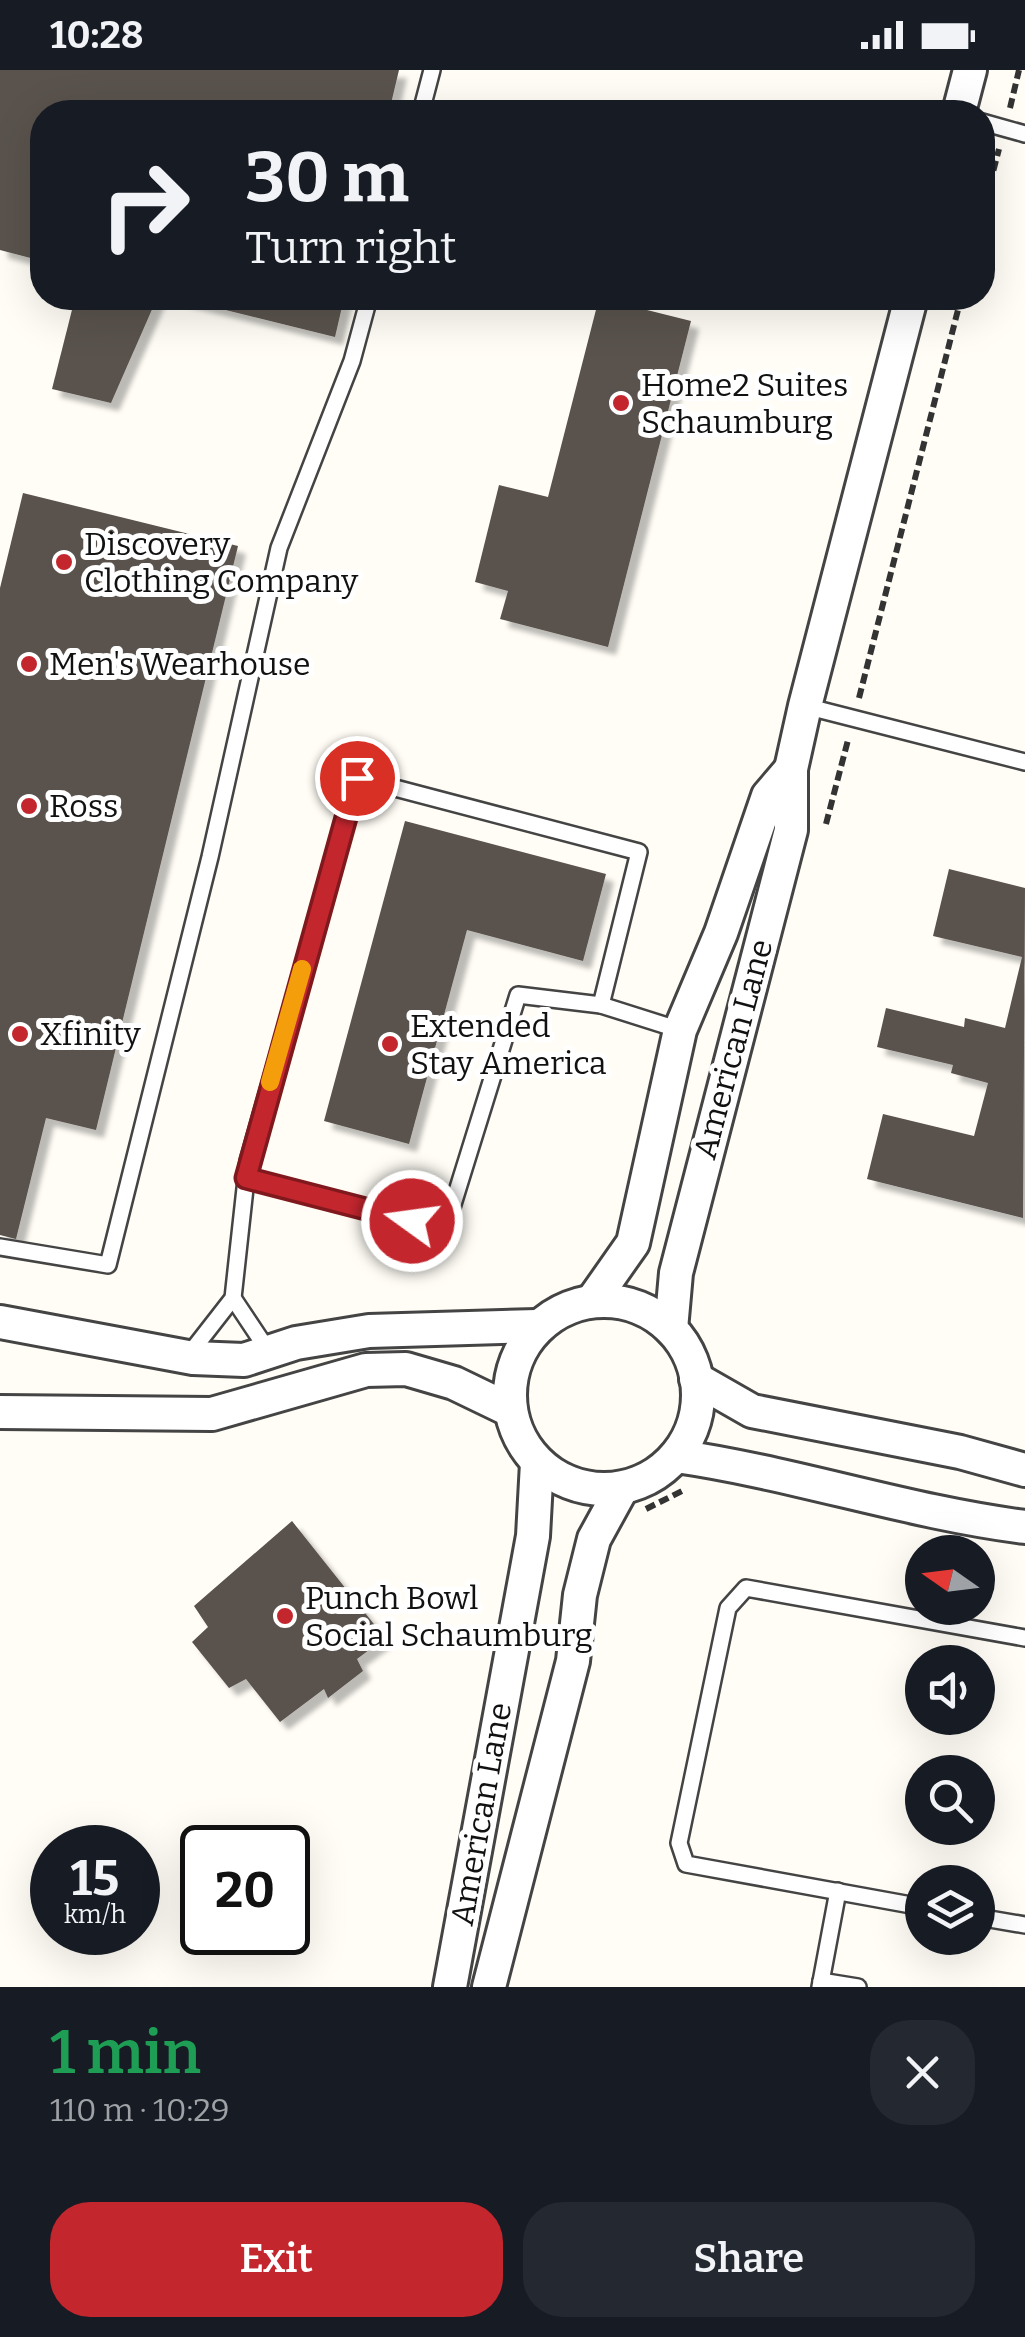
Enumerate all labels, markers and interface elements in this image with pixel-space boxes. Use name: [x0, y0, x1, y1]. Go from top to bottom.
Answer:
text: 10:28: [50, 12, 144, 58]
text: 30 m: [245, 136, 409, 220]
icon: right: [80, 140, 210, 270]
text: Turn right: [245, 221, 457, 275]
place label: Home2 Suites Schaumburg: [641, 366, 848, 441]
marker: Home2 Suites Schaumburg: [610, 392, 632, 414]
place label: Discovery Clothing Company: [84, 525, 359, 600]
marker: Discovery Clothing Company: [53, 551, 75, 573]
place label: Men's Wearhouse: [49, 645, 311, 683]
marker: Men's Wearhouse: [18, 653, 40, 675]
pin: [315, 736, 400, 821]
icon: arrive: [330, 751, 385, 806]
place label: Ross: [49, 787, 118, 825]
marker: Ross: [18, 795, 40, 817]
street label: American Lane: [685, 935, 781, 1163]
place label: Extended Stay America: [410, 1007, 607, 1082]
place label: Xfinity: [40, 1015, 142, 1053]
marker: Xfinity: [9, 1023, 31, 1045]
marker: Extended Stay America: [379, 1033, 401, 1055]
position arrow: [360, 1169, 464, 1273]
north arrow: [905, 1535, 995, 1625]
map controls: [905, 1535, 995, 1955]
place label: Punch Bowl Social Schaumburg: [305, 1579, 593, 1654]
marker: Punch Bowl Social Schaumburg: [274, 1605, 296, 1627]
button: sound: [905, 1645, 995, 1735]
street label: American Lane: [443, 1699, 519, 1929]
button: search: [905, 1755, 995, 1845]
speed limit sign: 20: [180, 1825, 310, 1955]
text: 15: [71, 1848, 119, 1908]
button: layers: [905, 1865, 995, 1955]
text: km/h: [64, 1900, 126, 1930]
text: 1 min: [50, 2017, 201, 2089]
button: close: [870, 2020, 975, 2125]
text: 110 m · 10:29: [50, 2091, 229, 2129]
button: Exit: [50, 2202, 503, 2317]
button: Share: [523, 2202, 975, 2317]

